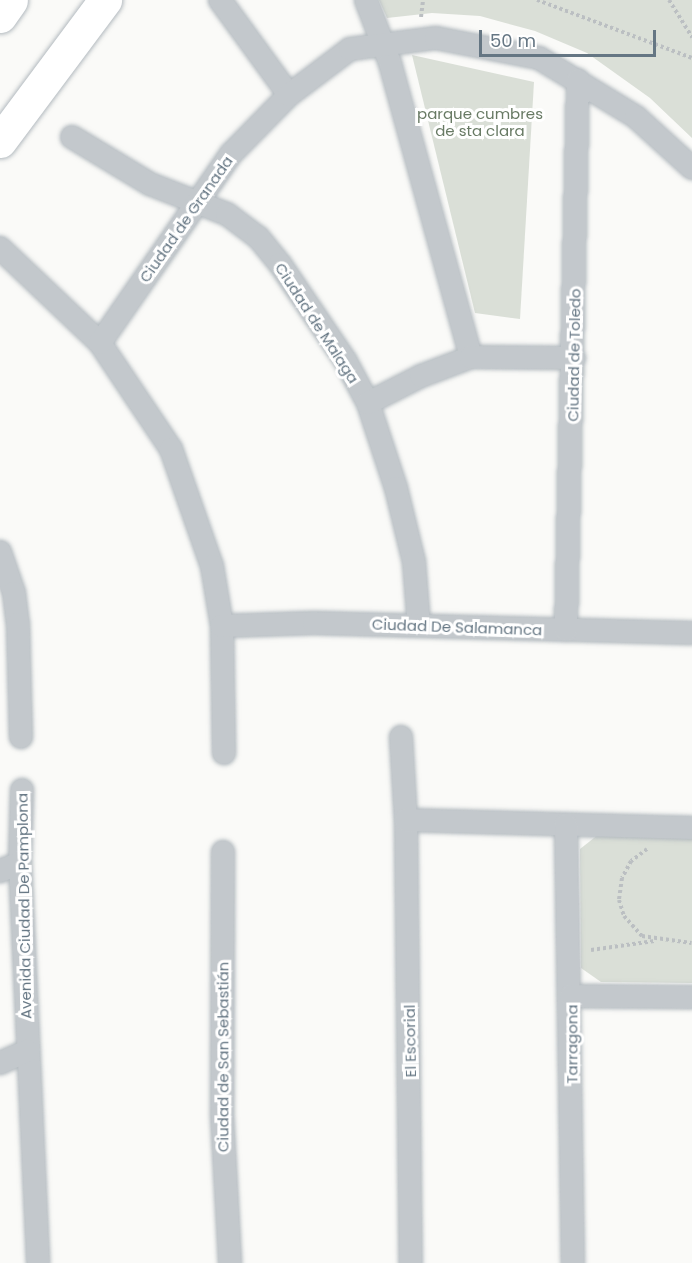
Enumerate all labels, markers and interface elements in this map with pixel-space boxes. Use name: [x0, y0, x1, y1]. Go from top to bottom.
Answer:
scale bar: [482, 18, 659, 56]
text: 50 m: [490, 28, 536, 53]
park label: parque cumbres de sta clara: [417, 104, 543, 139]
street label: Ciudad de Granada: [136, 152, 236, 286]
street label: Ciudad de Malaga: [271, 259, 363, 387]
street label: Ciudad de Toledo: [564, 288, 584, 422]
street label: Ciudad De Salamanca: [372, 615, 542, 639]
street label: Avenida Ciudad De Pamplona: [13, 793, 35, 1019]
street label: Ciudad de San Sebastián: [214, 962, 232, 1152]
street label: El Escorial: [400, 1004, 420, 1078]
street label: Tarragona: [563, 1004, 581, 1084]

